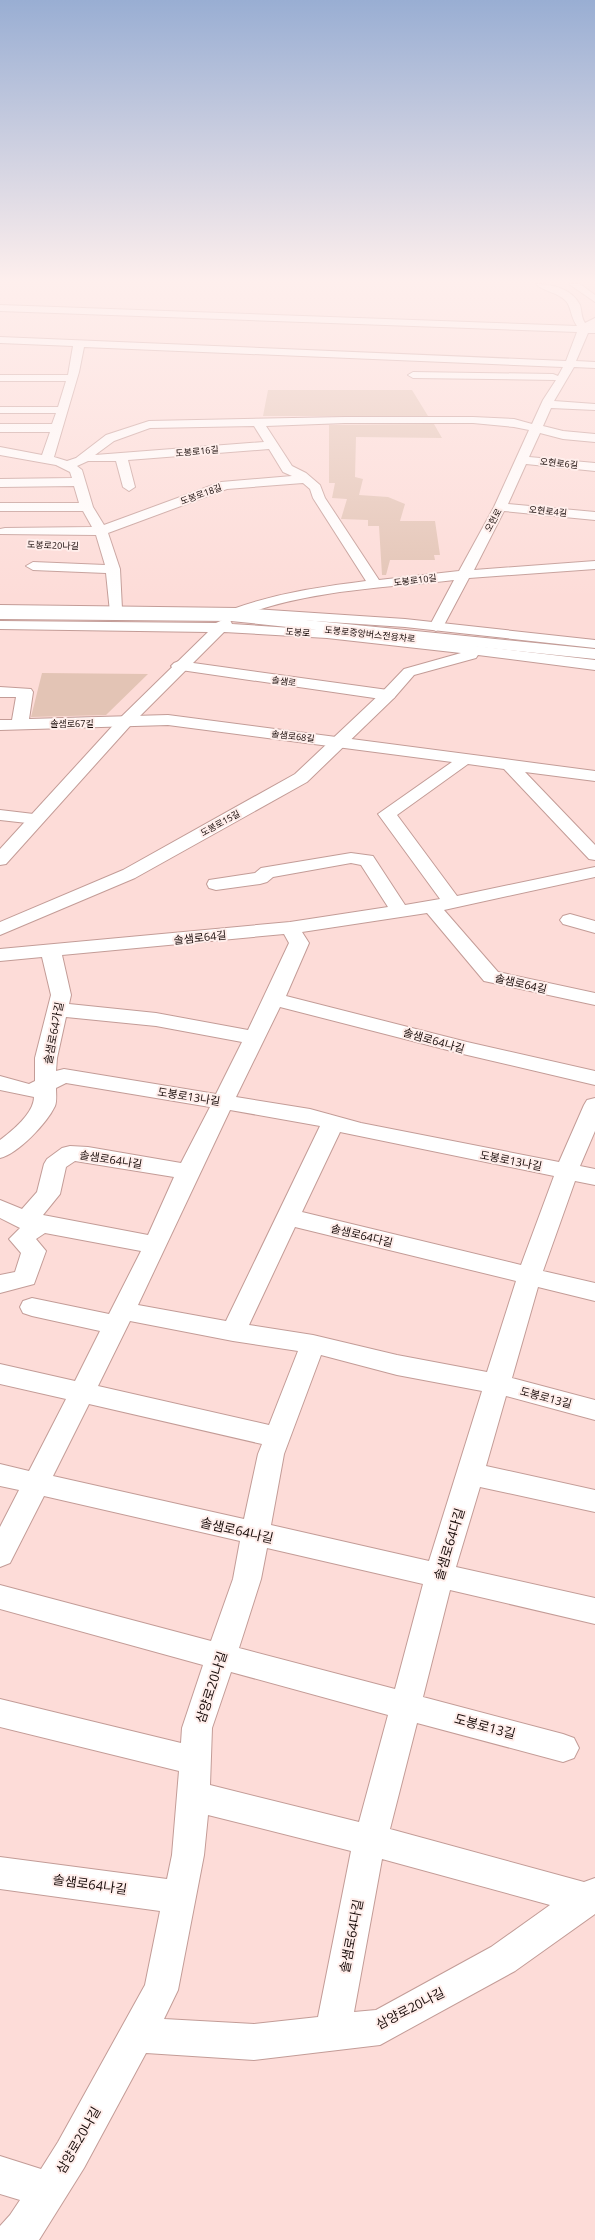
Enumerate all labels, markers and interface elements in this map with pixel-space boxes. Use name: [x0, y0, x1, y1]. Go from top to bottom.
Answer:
street label: 도봉로16길: [175, 443, 219, 459]
street label: 오현로6길: [539, 455, 579, 471]
street label: 도봉로18길: [178, 480, 224, 508]
street label: 오현로4길: [528, 503, 568, 519]
street label: 오현로: [481, 506, 505, 534]
street label: 도봉로20나길: [27, 538, 79, 552]
street label: 도봉로10길: [393, 571, 437, 589]
street label: 도봉로중앙버스전용차로: [324, 623, 416, 645]
street label: 도봉로: [285, 624, 311, 640]
street label: 솔샘로: [271, 673, 297, 689]
street label: 솔샘로67길: [50, 717, 94, 730]
street label: 솔샘로68길: [271, 727, 315, 745]
street label: 도봉로15길: [198, 807, 242, 839]
street label: 솔샘로64길: [173, 927, 227, 947]
street label: 솔샘로64길: [493, 970, 549, 996]
street label: 솔샘로64가길: [40, 1001, 66, 1065]
street label: 솔샘로64나길: [402, 1024, 466, 1056]
street label: 도봉로13나길: [157, 1084, 221, 1108]
street label: 솔샘로64나길: [79, 1147, 143, 1171]
street label: 도봉로13나길: [479, 1147, 543, 1173]
street label: 솔샘로64다길: [330, 1220, 394, 1250]
street label: 도봉로13길: [518, 1383, 574, 1411]
street label: 솔샘로64다길: [429, 1506, 469, 1582]
street label: 솔샘로64나길: [199, 1513, 275, 1547]
street label: 삼양로20나길: [191, 1649, 231, 1725]
street label: 도봉로13길: [452, 1709, 518, 1743]
street label: 솔샘로64나길: [52, 1870, 128, 1898]
street label: 솔샘로64다길: [335, 1898, 367, 1974]
street label: 삼양로20나길: [373, 1983, 447, 2033]
street label: 삼양로20나길: [52, 2103, 104, 2177]

